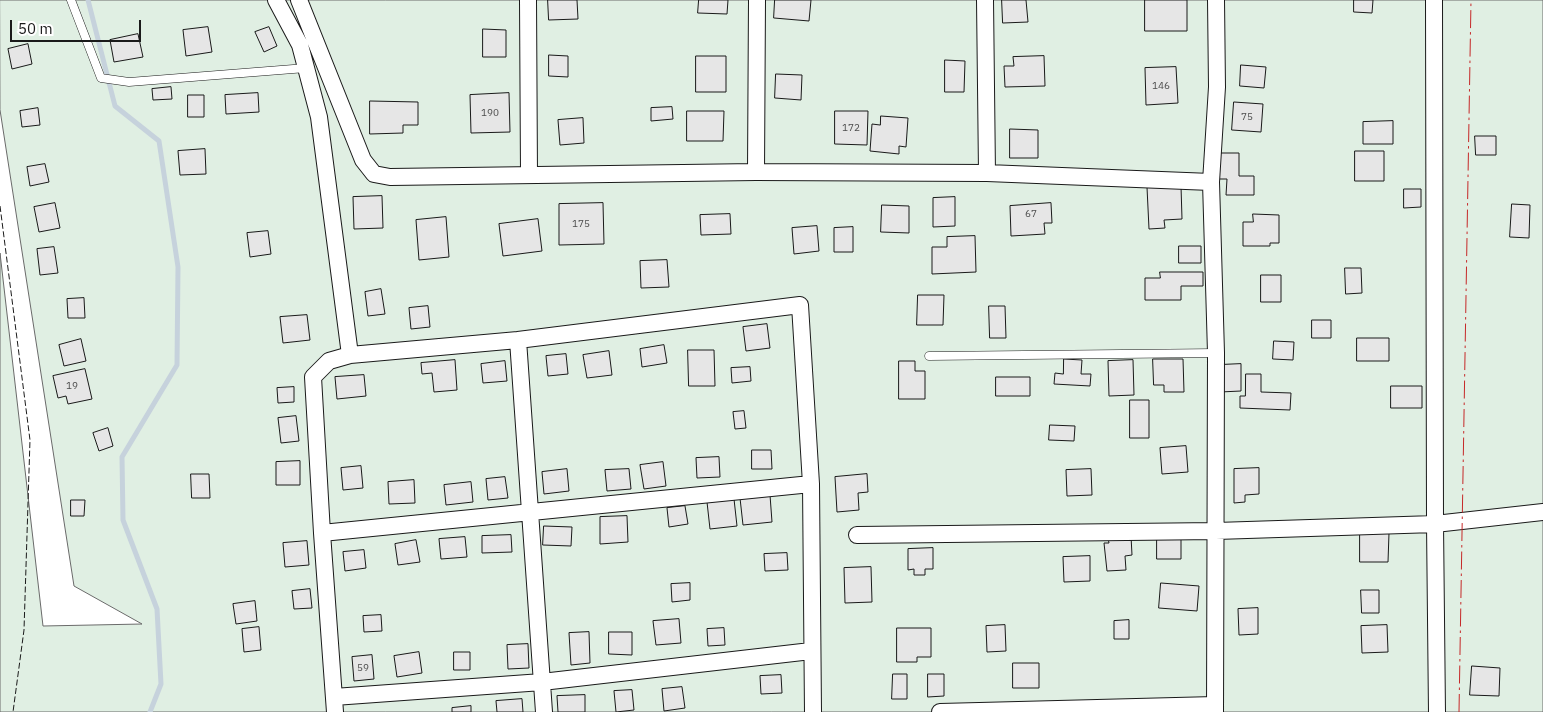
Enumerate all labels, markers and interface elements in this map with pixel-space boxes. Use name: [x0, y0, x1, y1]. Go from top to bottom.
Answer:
scale bar: [12, 10, 144, 42]
text: 50 m: [18, 19, 53, 38]
house number: 146: [1152, 80, 1170, 92]
house number: 190: [481, 107, 499, 119]
house number: 75: [1241, 111, 1253, 123]
house number: 172: [842, 122, 860, 134]
house number: 67: [1025, 208, 1037, 220]
house number: 175: [572, 218, 590, 230]
house number: 19: [66, 380, 78, 392]
house number: 59: [357, 662, 369, 674]

